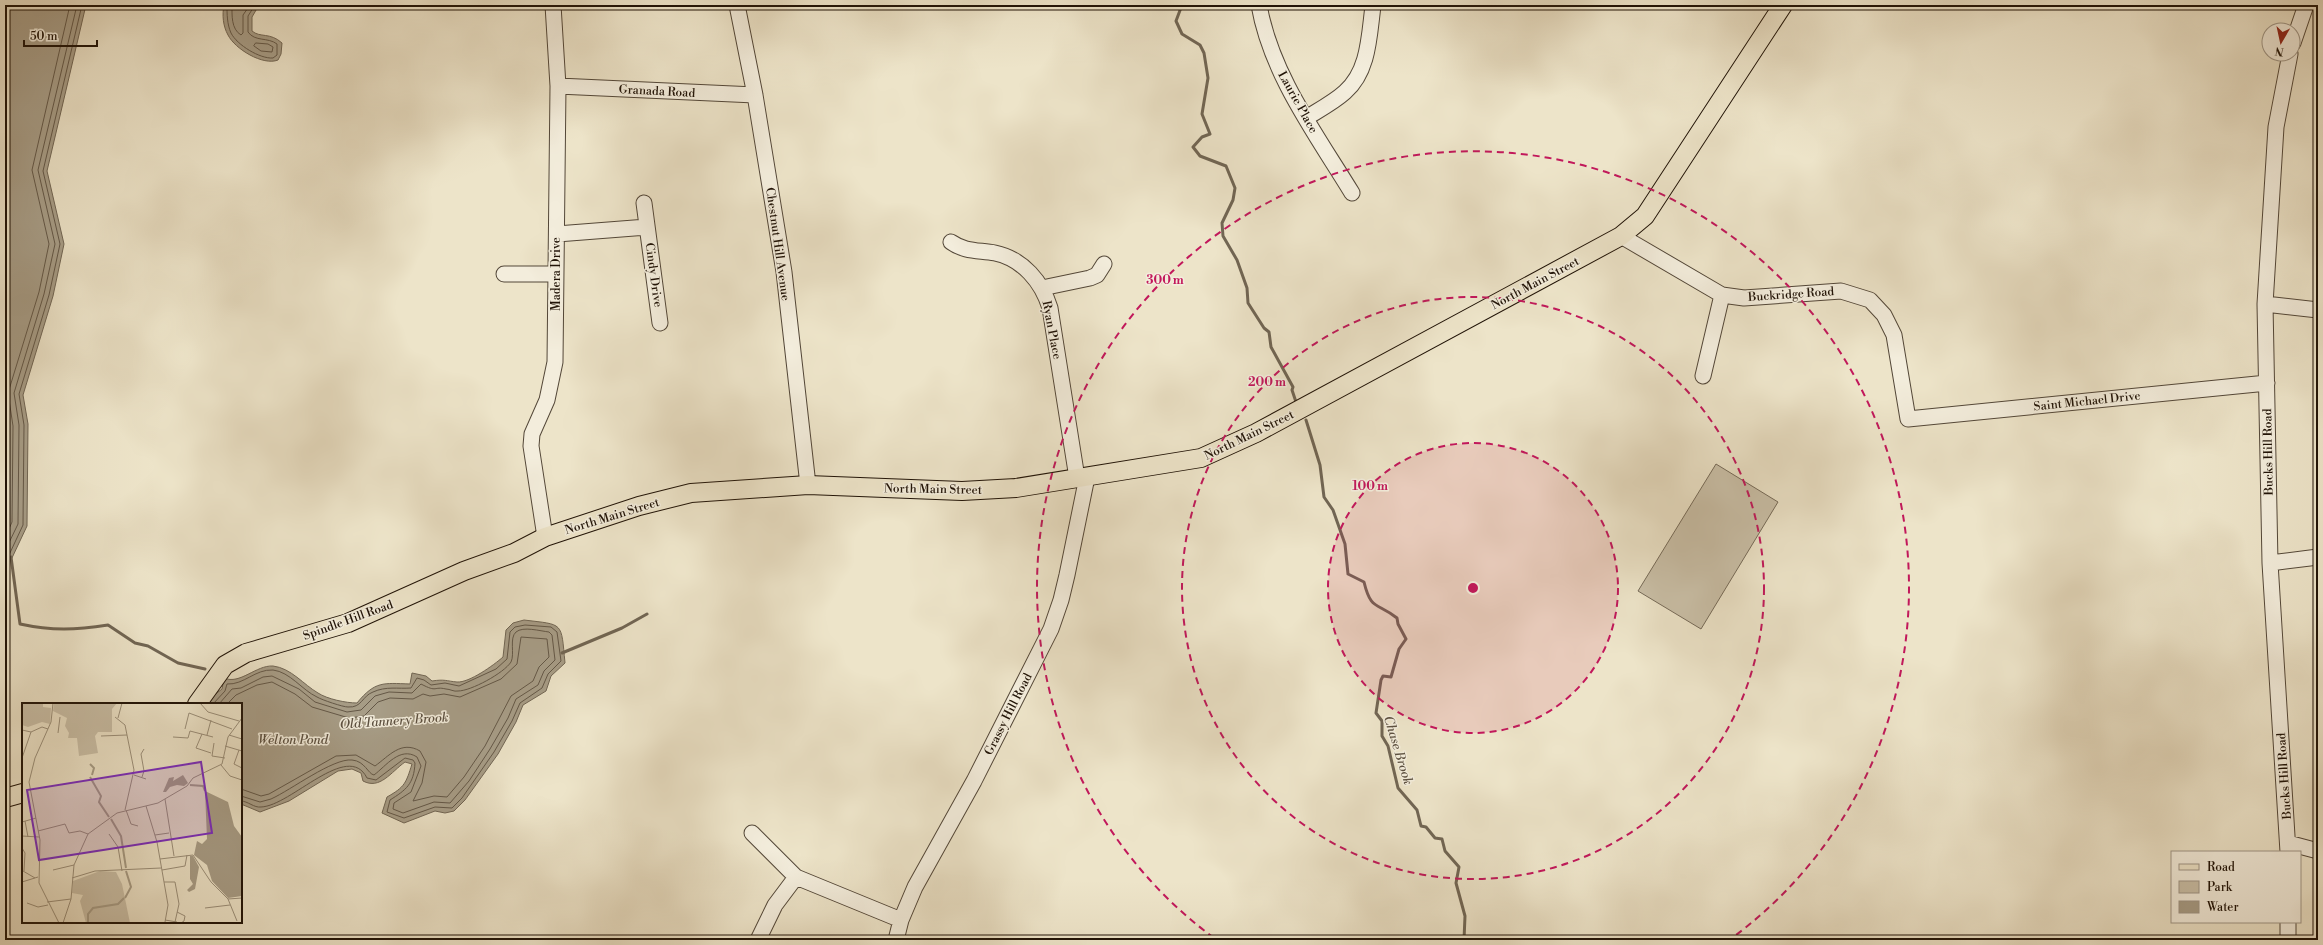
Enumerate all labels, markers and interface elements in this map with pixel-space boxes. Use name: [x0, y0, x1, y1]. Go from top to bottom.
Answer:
scale bar: [24, 22, 97, 48]
north arrow: [2261, 22, 2301, 62]
text: 50 m: [30, 29, 58, 44]
text: N: [2274, 43, 2285, 58]
street label: Laurie Place: [1274, 69, 1321, 136]
street label: Granada Road: [618, 82, 696, 101]
street label: Chestnut Hill Avenue: [762, 186, 793, 302]
street label: Madera Drive: [549, 237, 564, 311]
street label: Cindy Drive: [642, 242, 665, 308]
street label: North Main Street: [1488, 253, 1583, 313]
text: 300 m: [1146, 273, 1184, 288]
street label: Buckridge Road: [1747, 284, 1835, 305]
street label: Ryan Place: [1038, 299, 1065, 361]
text: 200 m: [1248, 375, 1286, 390]
street label: Saint Michael Drive: [2033, 388, 2141, 415]
street label: North Main Street: [1202, 407, 1297, 464]
street label: Bucks Hill Road: [2260, 408, 2277, 497]
text: 100 m: [1352, 479, 1388, 494]
street label: North Main Street: [884, 481, 983, 498]
street label: North Main Street: [563, 495, 662, 538]
centre of rings: [1466, 581, 1480, 595]
street label: Spindle Hill Road: [301, 597, 395, 644]
street label: Grassy Hill Road: [981, 671, 1036, 758]
inset map: [22, 703, 242, 923]
water label: Old Tannery Brook: [339, 709, 449, 733]
water label: Chase Brook: [1380, 714, 1416, 787]
water label: Welton Pond: [258, 732, 329, 748]
street label: Bucks Hill Road: [2274, 732, 2295, 821]
legend: [2171, 851, 2301, 923]
text: Road: [2207, 860, 2235, 875]
text: Park: [2207, 880, 2233, 895]
text: Water: [2206, 900, 2239, 915]

